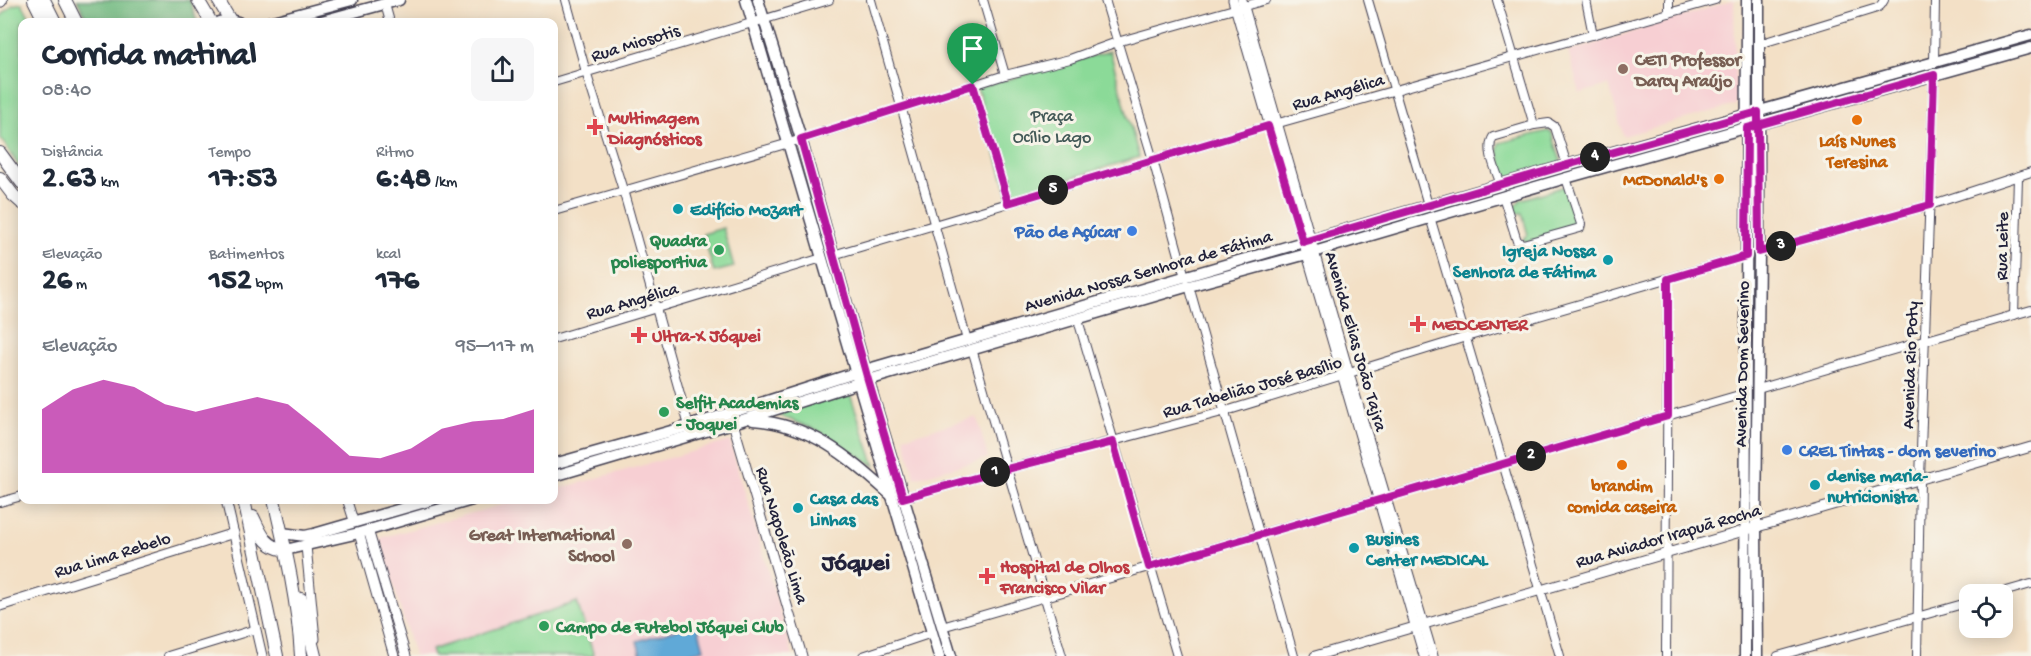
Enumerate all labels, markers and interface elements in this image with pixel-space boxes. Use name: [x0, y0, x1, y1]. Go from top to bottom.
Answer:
street label: Rua Miosotis: [589, 21, 684, 68]
pin: [947, 23, 998, 85]
icon: arrive: [956, 32, 989, 65]
text: Corrida matinal: [42, 38, 257, 76]
button: share: [471, 38, 534, 101]
place label: CETI Professor Darcy Araújo: [1633, 51, 1744, 93]
marker: CETI Professor Darcy Araújo: [1616, 62, 1630, 76]
street label: Rua Angélica: [1290, 70, 1388, 117]
text: 08:40: [42, 80, 91, 103]
park label: Praça Ocílio Lago: [1013, 107, 1091, 149]
place label: Multimagem Diagnósticos: [606, 109, 703, 151]
marker: Laís Nunes Teresina: [1850, 113, 1864, 127]
marker: Multimagem Diagnósticos: [586, 118, 604, 136]
place label: Laís Nunes Teresina: [1819, 132, 1896, 174]
pin: 4: [1580, 142, 1610, 172]
text: Distância: [42, 144, 103, 163]
text: Tempo: [209, 144, 251, 163]
text: Ritmo: [376, 144, 414, 163]
text: 4: [1591, 147, 1599, 166]
text: 2.63: [42, 163, 97, 198]
text: 17:53: [209, 163, 277, 198]
text: 6:48: [376, 163, 431, 198]
place label: McDonald's: [1623, 171, 1708, 192]
marker: McDonald's: [1712, 172, 1726, 186]
text: km: [97, 174, 119, 193]
text: /km: [431, 174, 457, 193]
pin: 5: [1038, 175, 1068, 205]
text: 5: [1049, 180, 1057, 199]
place label: Edifício Mozart: [690, 201, 804, 222]
marker: Edifício Mozart: [671, 202, 685, 216]
street label: Rua Leite: [1992, 211, 2015, 281]
place label: Pão de Açúcar: [1014, 223, 1123, 244]
marker: Pão de Açúcar: [1125, 224, 1139, 238]
street label: Avenida Nossa Senhora de Fátima: [1022, 227, 1276, 318]
pin: 3: [1766, 231, 1796, 261]
place label: Quadra poliesportiva: [610, 232, 708, 274]
text: 3: [1777, 236, 1785, 255]
place label: Igreja Nossa Senhora de Fátima: [1453, 242, 1597, 284]
marker: Quadra poliesportiva: [712, 243, 726, 257]
text: Elevação: [42, 246, 102, 265]
text: Batimentos: [209, 246, 284, 265]
text: kcal: [376, 246, 401, 265]
street label: Avenida Elias João Tajra: [1319, 249, 1391, 435]
marker: Igreja Nossa Senhora de Fátima: [1601, 253, 1615, 267]
text: 26: [42, 265, 72, 300]
text: 152: [209, 265, 252, 300]
text: 176: [376, 265, 419, 300]
text: m: [72, 276, 87, 295]
text: bpm: [252, 276, 283, 295]
street label: Rua Angélica: [584, 279, 682, 326]
street label: Avenida Dom Severino: [1732, 281, 1755, 447]
street label: Avenida Rio Poty: [1899, 301, 1924, 429]
marker: MEDCENTER: [1409, 315, 1427, 333]
place label: MEDCENTER: [1432, 316, 1529, 337]
marker: Ultra-X Jóquei: [630, 326, 648, 344]
place label: Ultra-X Jóquei: [652, 327, 761, 348]
text: Elevação: [42, 336, 117, 359]
text: 95–117 m: [456, 336, 534, 359]
street label: Rua Tabelião José Basílio: [1161, 353, 1345, 424]
place label: Selfit Academias - Joquei: [676, 394, 800, 436]
marker: Selfit Academias - Joquei: [657, 405, 671, 419]
pin: 2: [1516, 441, 1546, 471]
place label: CREL Tintas - dom severino: [1798, 442, 1997, 463]
marker: CREL Tintas - dom severino: [1780, 443, 1794, 457]
text: 2: [1527, 446, 1535, 465]
pin: 1: [980, 457, 1010, 487]
marker: brandim comida caseira: [1615, 458, 1629, 472]
text: 1: [992, 462, 998, 481]
street label: Rua Napoleão Lima: [750, 465, 812, 608]
place label: denise maria- nutricionista: [1827, 467, 1929, 509]
place label: brandim comida caseira: [1567, 477, 1678, 519]
marker: denise maria- nutricionista: [1808, 478, 1822, 492]
place label: Casa das Linhas: [809, 490, 879, 532]
marker: Casa das Linhas: [791, 501, 805, 515]
street label: Rua Aviador Irapuã Rocha: [1574, 501, 1765, 574]
place label: Great International School: [469, 526, 615, 568]
street label: Rua Lima Rebelo: [52, 529, 173, 584]
place label: Busines Center MEDICAL: [1365, 530, 1489, 572]
marker: Great International School: [620, 537, 634, 551]
marker: Busines Center MEDICAL: [1347, 541, 1361, 555]
district label: Jóquei: [821, 550, 890, 579]
place label: Hospital de Olhos Francisco Vilar: [999, 558, 1130, 600]
marker: Hospital de Olhos Francisco Vilar: [978, 567, 996, 585]
map controls: [1959, 584, 2013, 638]
button: locate: [1959, 584, 2013, 638]
place label: Campo de Futebol Jóquei Club: [555, 618, 784, 639]
marker: Campo de Futebol Jóquei Club: [537, 619, 551, 633]

